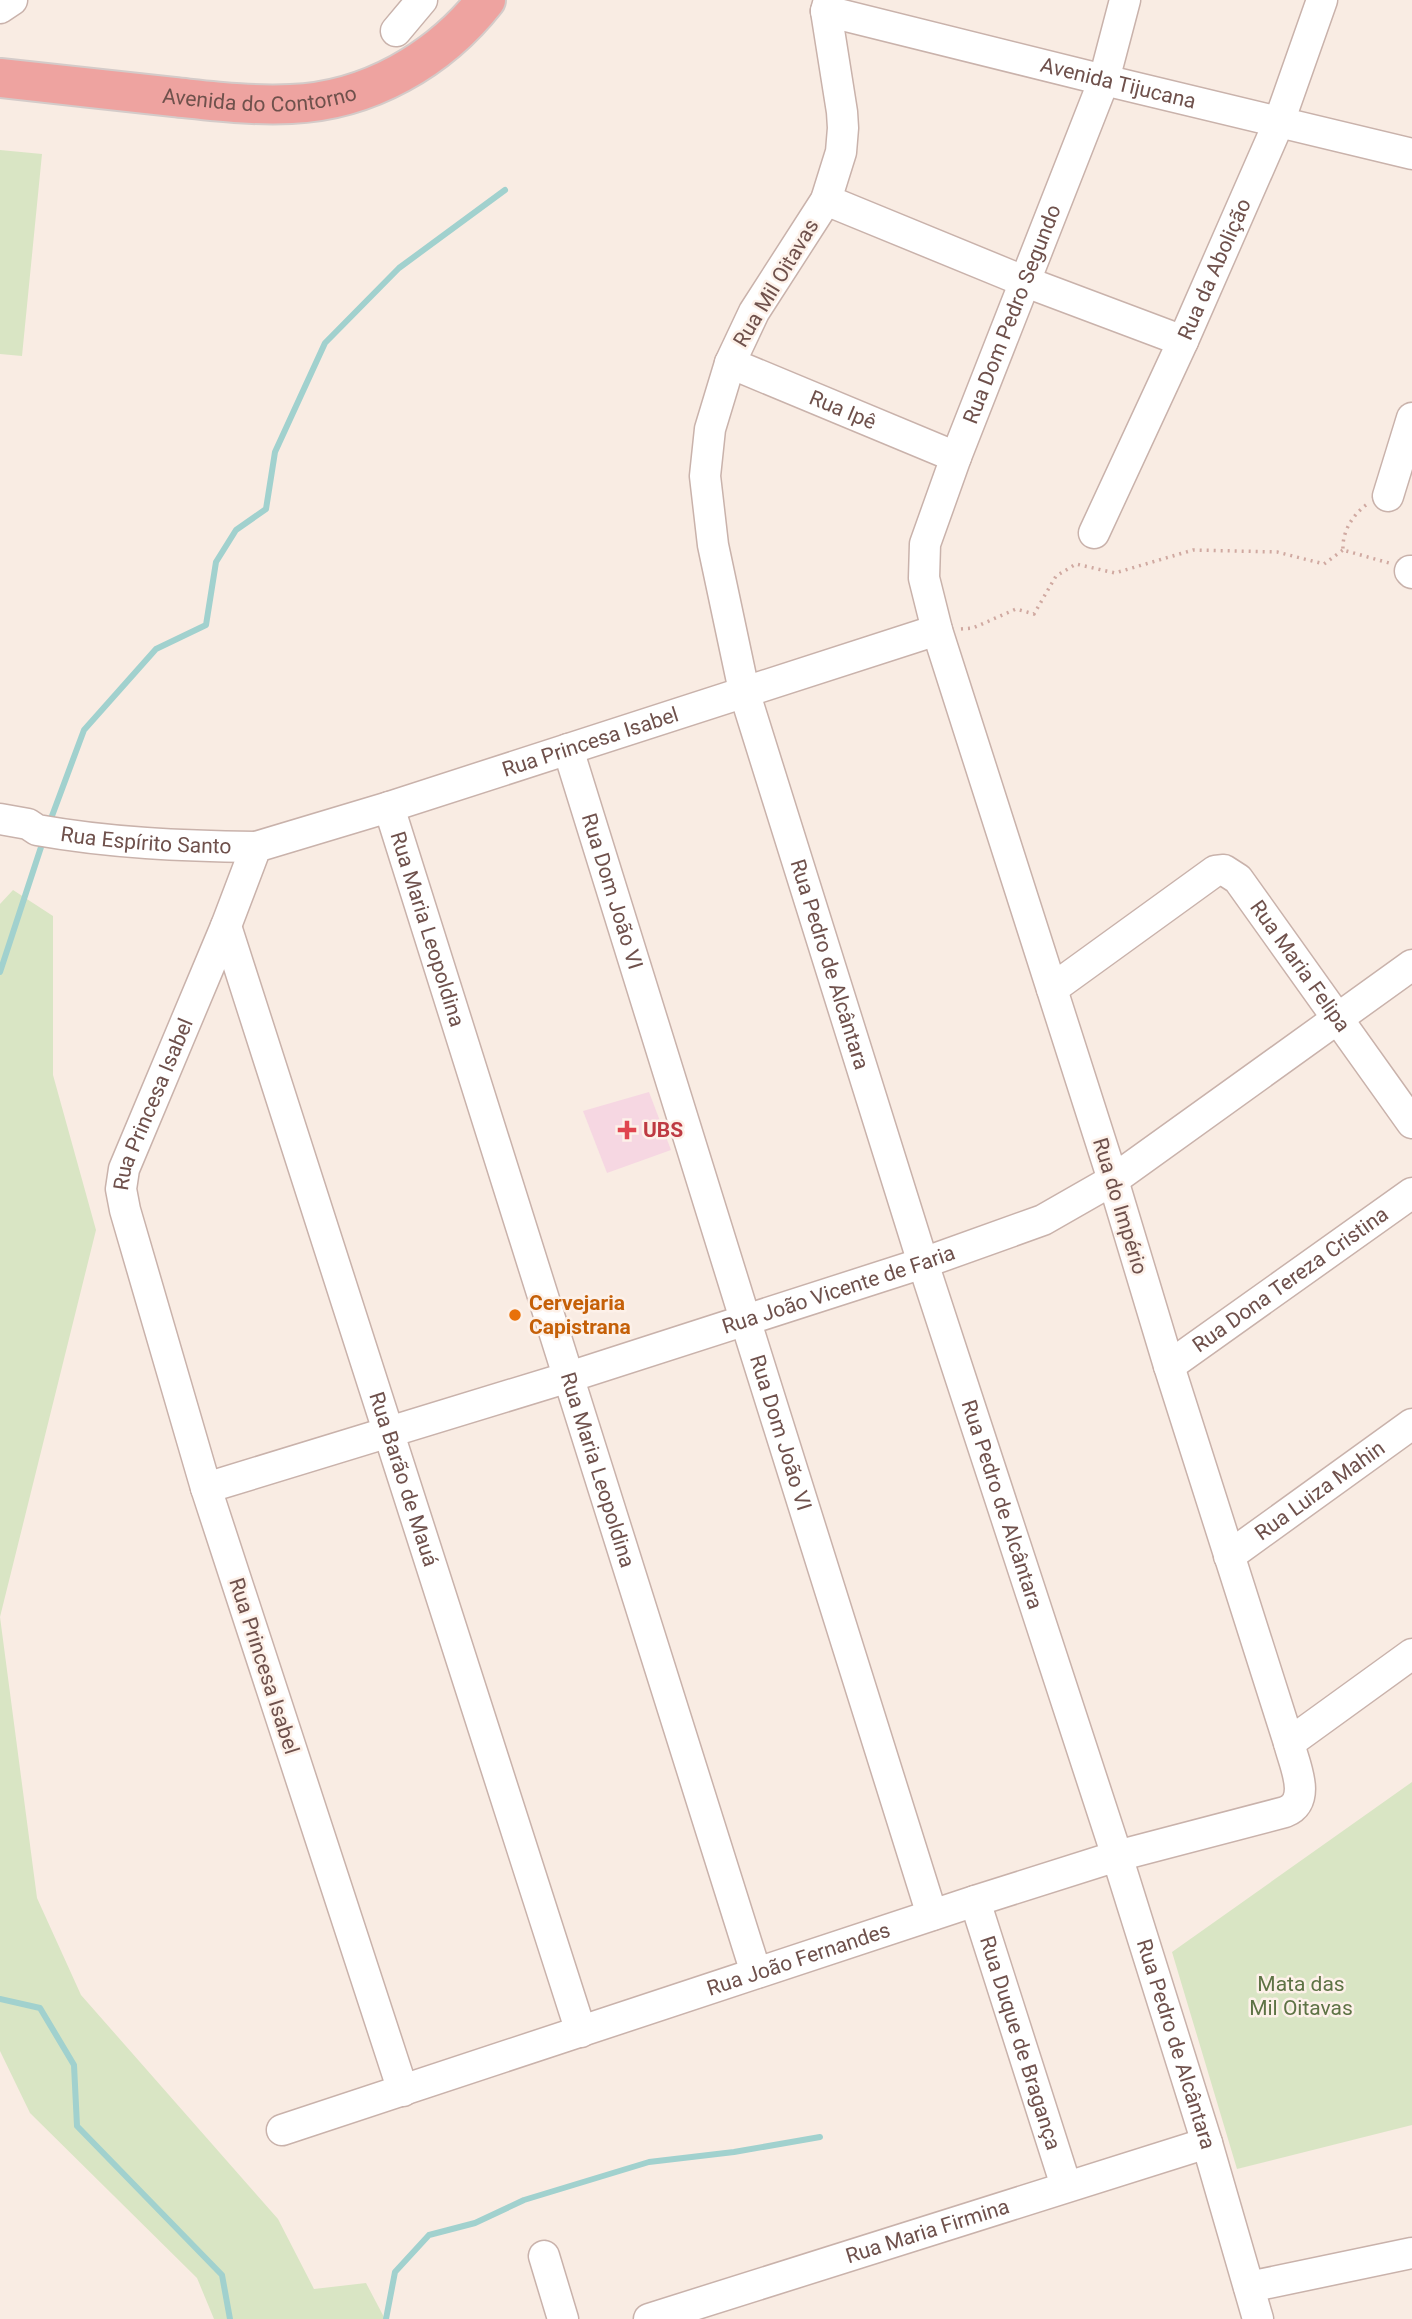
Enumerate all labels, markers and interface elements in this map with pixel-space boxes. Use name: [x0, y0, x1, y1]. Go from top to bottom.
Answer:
street label: Avenida Tijucana: [1038, 53, 1198, 114]
street label: Avenida do Contorno: [161, 81, 360, 117]
street label: Rua da Abolição: [1173, 195, 1256, 344]
street label: Rua Dom Pedro Segundo: [958, 201, 1066, 427]
street label: Rua Mil Oitavas: [728, 215, 824, 351]
street label: Rua Ipê: [806, 385, 879, 434]
street label: Rua Princesa Isabel: [499, 702, 682, 782]
street label: Rua Dom João VI: [577, 810, 648, 972]
street label: Rua Espírito Santo: [59, 822, 232, 859]
street label: Rua Maria Leopoldina: [385, 829, 469, 1030]
street label: Rua Pedro de Alcântara: [785, 856, 874, 1072]
street label: Rua Maria Felipa: [1245, 896, 1355, 1037]
street label: Rua Princesa Isabel: [109, 1015, 198, 1192]
place label: UBS: [643, 1118, 683, 1142]
marker: UBS: [617, 1120, 637, 1140]
street label: Rua do Império: [1088, 1135, 1152, 1277]
street label: Rua Dona Tereza Cristina: [1188, 1202, 1393, 1357]
street label: Rua João Vicente de Faria: [719, 1240, 958, 1339]
place label: Cervejaria Capistrana: [529, 1291, 631, 1339]
marker: Cervejaria Capistrana: [507, 1307, 523, 1323]
street label: Rua Dom João VI: [745, 1352, 816, 1514]
street label: Rua Maria Leopoldina: [556, 1369, 640, 1570]
street label: Rua Barão de Mauá: [364, 1389, 443, 1570]
street label: Rua Pedro de Alcântara: [957, 1397, 1047, 1612]
street label: Rua Luiza Mahin: [1250, 1436, 1389, 1545]
street label: Rua Princesa Isabel: [224, 1575, 304, 1757]
street label: Rua João Fernandes: [704, 1918, 893, 2001]
street label: Rua Duque de Bragança: [975, 1933, 1066, 2153]
street label: Rua Pedro de Alcântara: [1132, 1936, 1220, 2152]
park label: Mata das Mil Oitavas: [1249, 1972, 1353, 2020]
street label: Rua Maria Firmina: [843, 2194, 1012, 2268]

